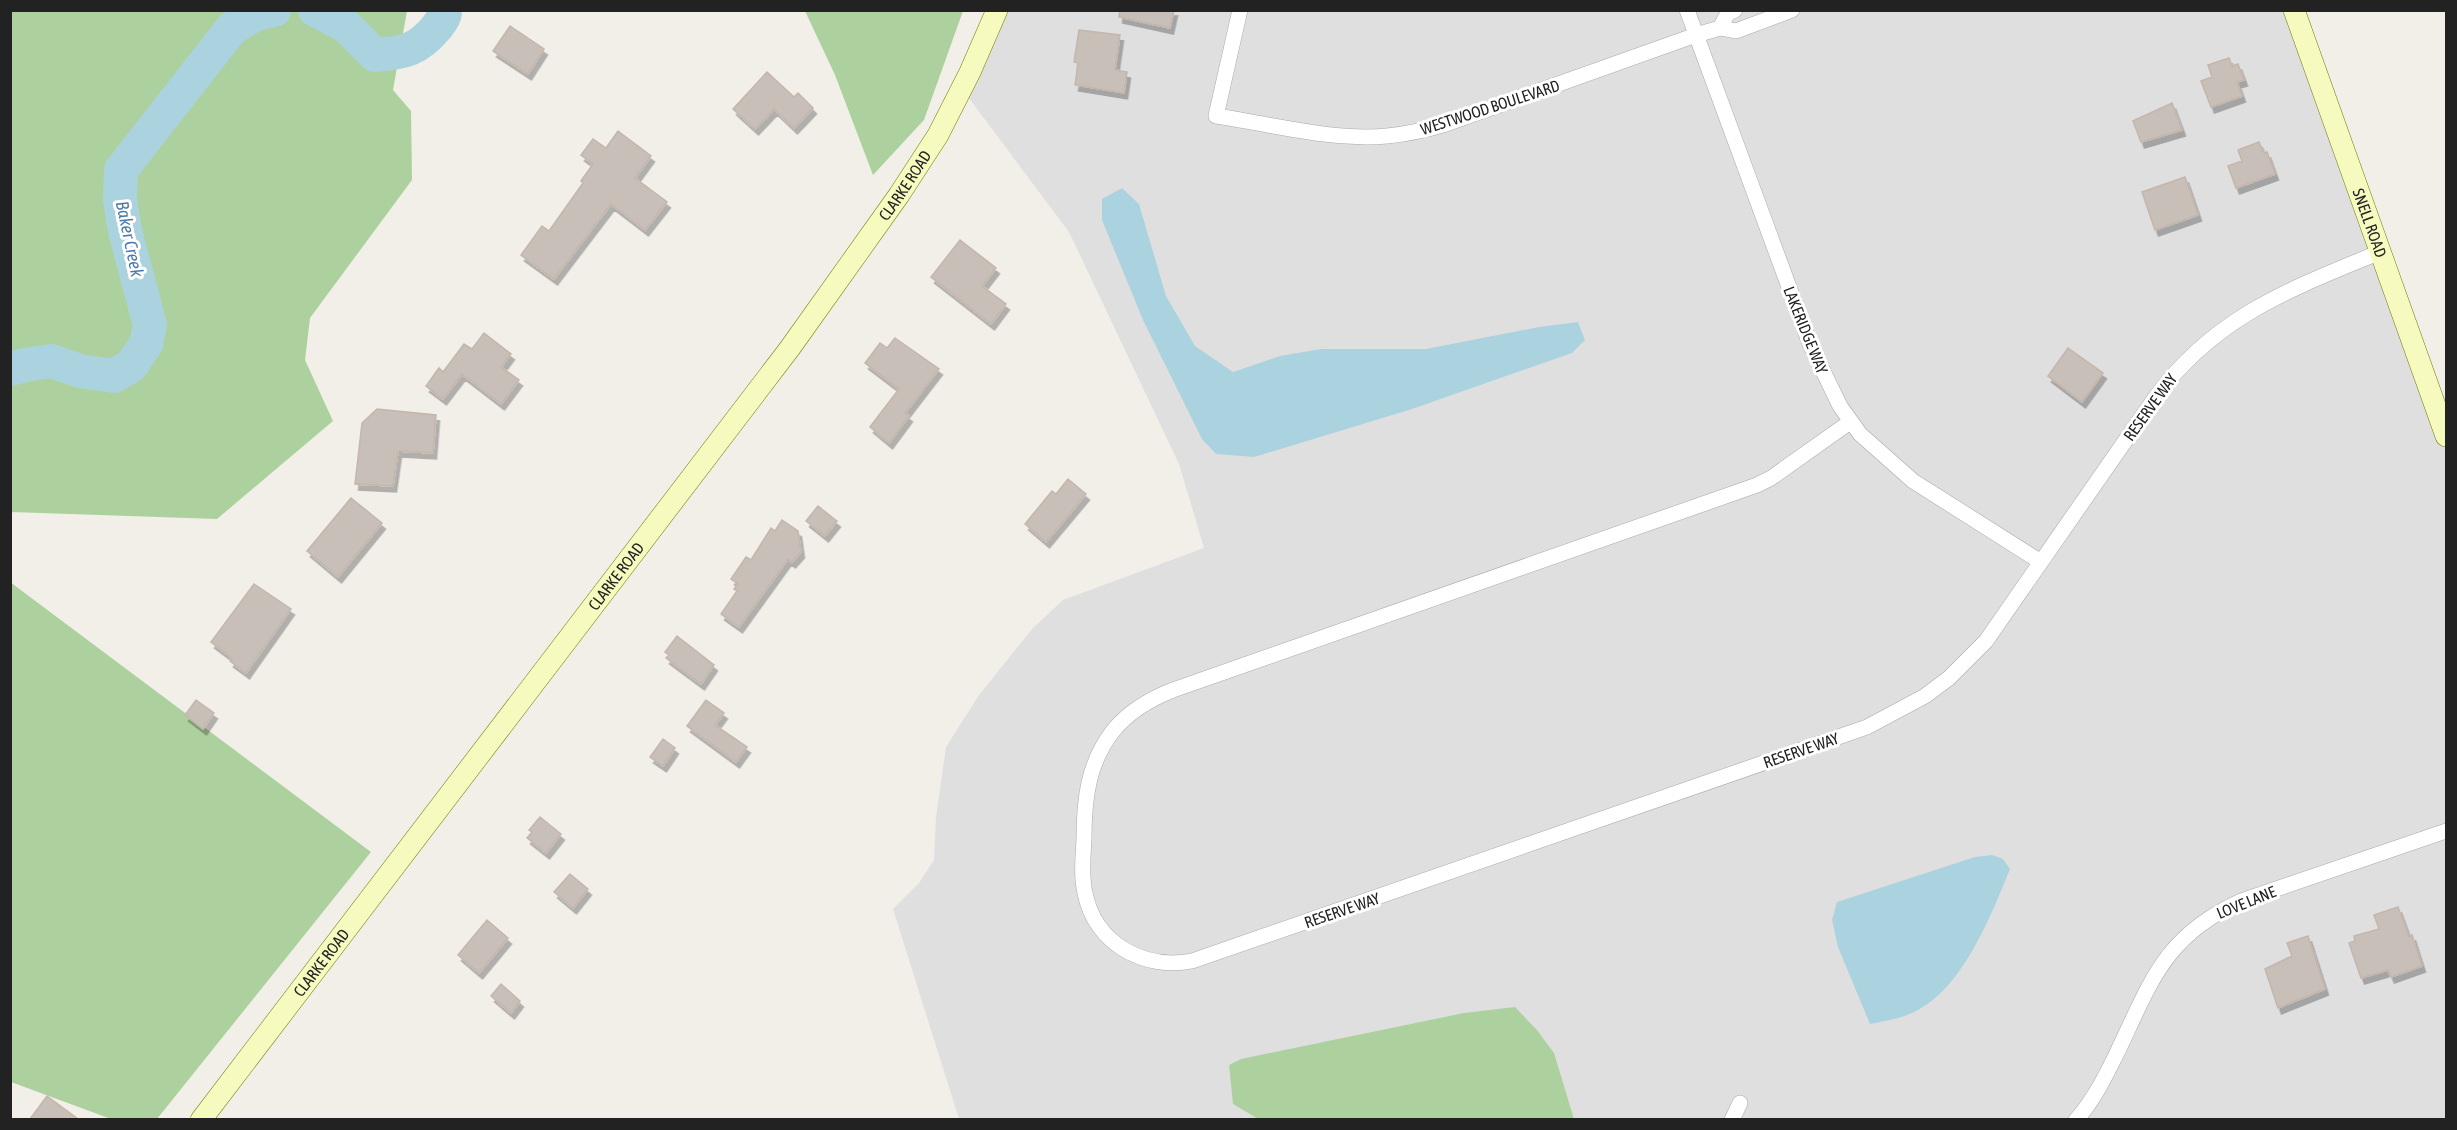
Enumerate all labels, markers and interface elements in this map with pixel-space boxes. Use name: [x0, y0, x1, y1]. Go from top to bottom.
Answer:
street label: WESTWOOD BOULEVARD: [1418, 76, 1562, 138]
street label: CLARKE ROAD: [875, 147, 934, 224]
street label: SNELL ROAD: [2349, 186, 2390, 260]
water label: Baker Creek: [112, 199, 149, 280]
street label: LAKERIDGE WAY: [1780, 284, 1832, 377]
street label: RESERVE WAY: [2120, 369, 2181, 444]
street label: CLARKE ROAD: [584, 539, 647, 614]
street label: RESERVE WAY: [1761, 728, 1842, 771]
street label: LOVE LANE: [2214, 882, 2278, 922]
street label: RESERVE WAY: [1302, 888, 1383, 931]
street label: CLARKE ROAD: [290, 925, 353, 1000]

